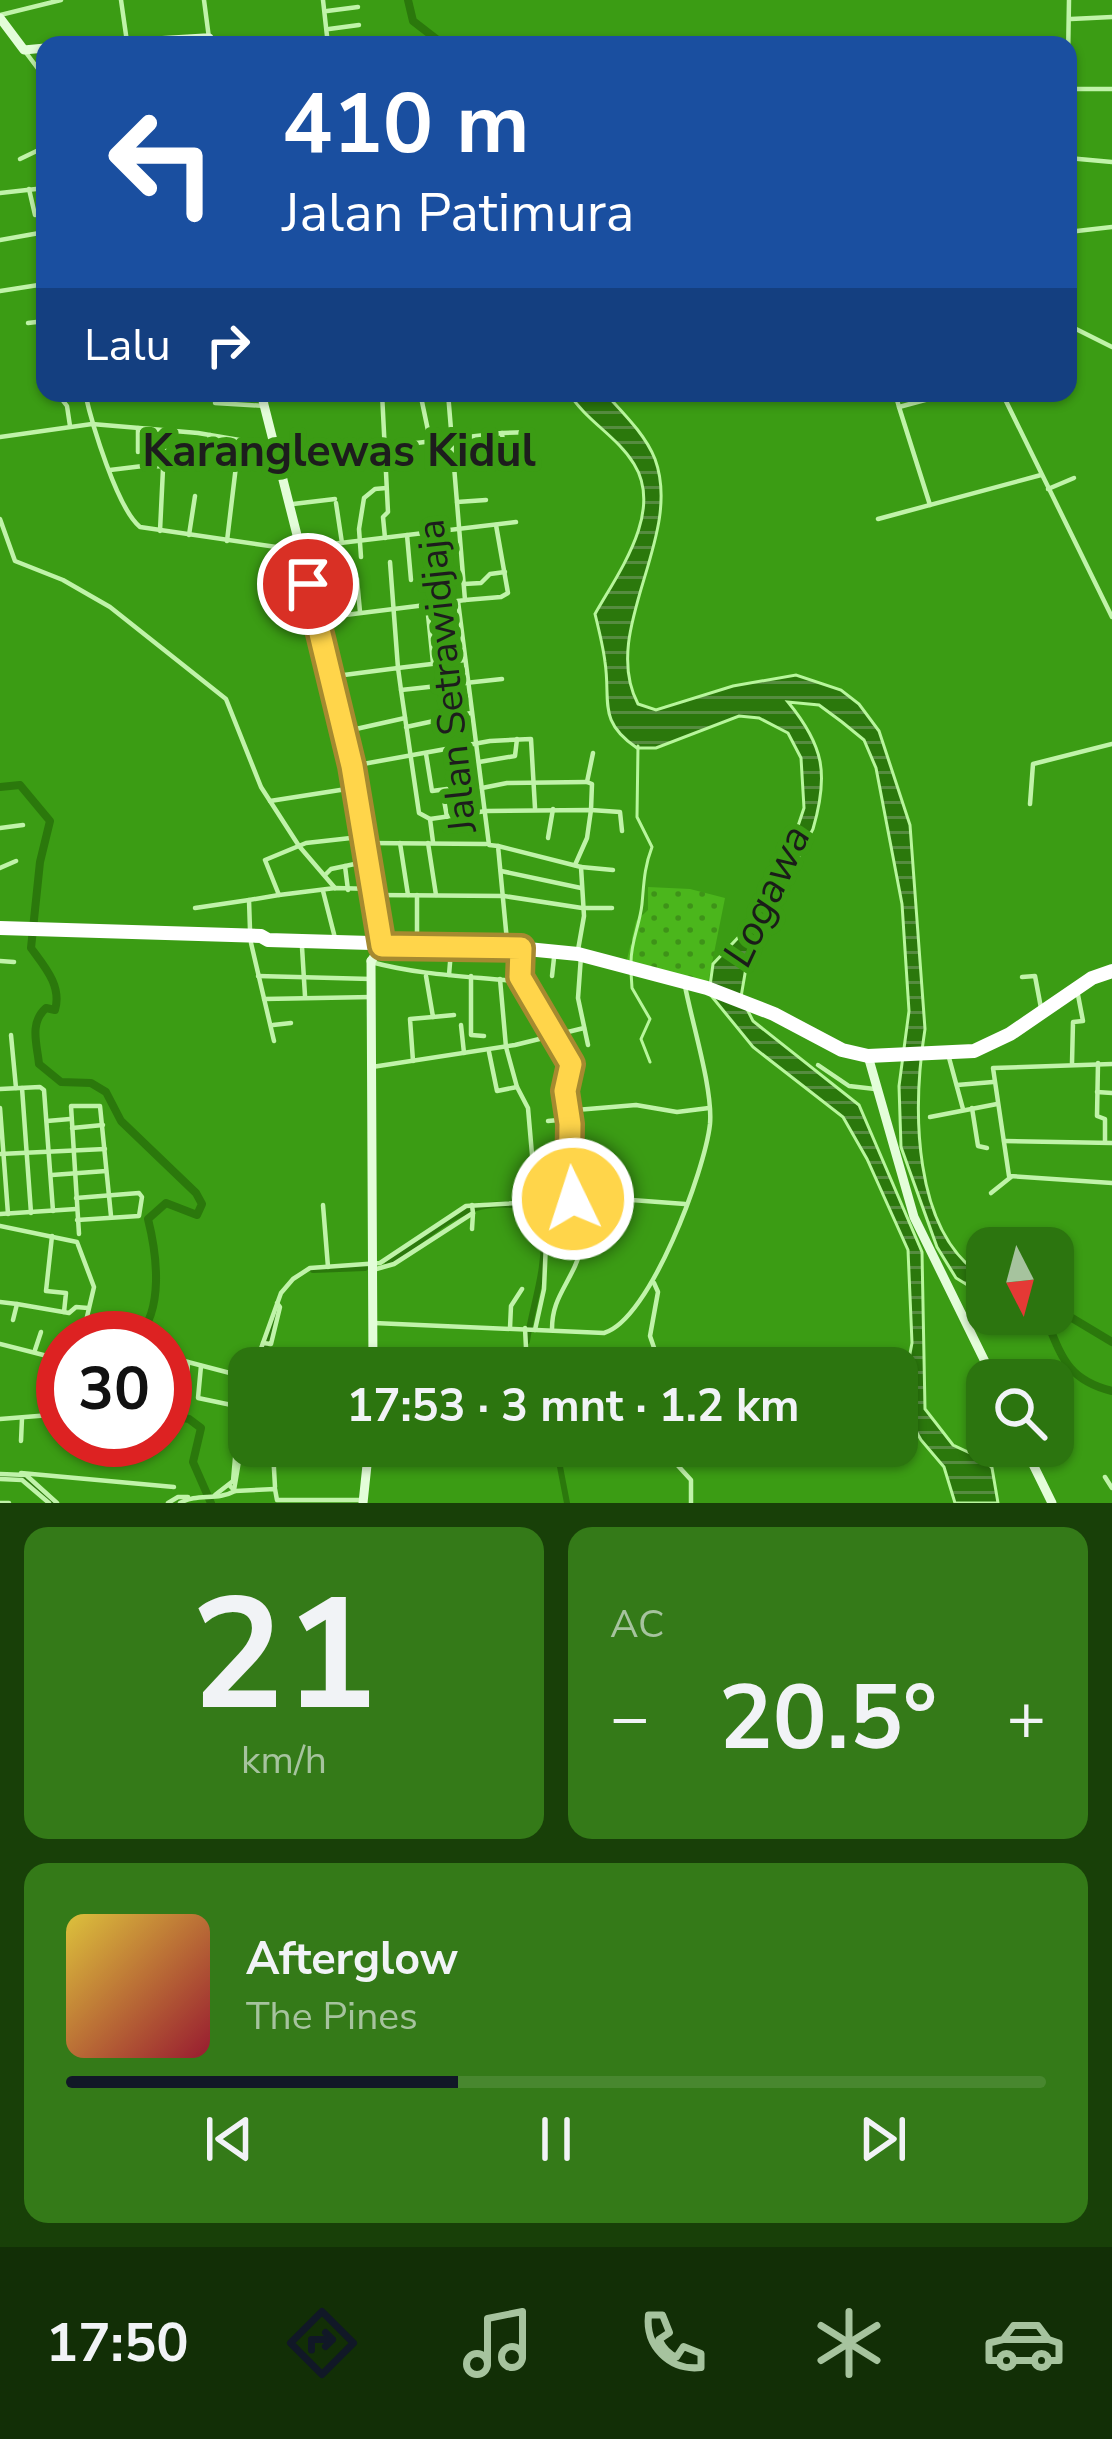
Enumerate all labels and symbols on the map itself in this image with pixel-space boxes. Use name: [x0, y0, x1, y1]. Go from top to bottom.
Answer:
district label: Karanglewas Kidul: [142, 421, 536, 482]
street label: Jalan Setrawidjaja: [404, 517, 490, 836]
pin: [257, 533, 359, 635]
water label: Logawa: [710, 816, 824, 976]
position arrow: [510, 1136, 636, 1262]
north arrow: [966, 1227, 1074, 1335]
speed limit sign: 30: [36, 1311, 192, 1467]

